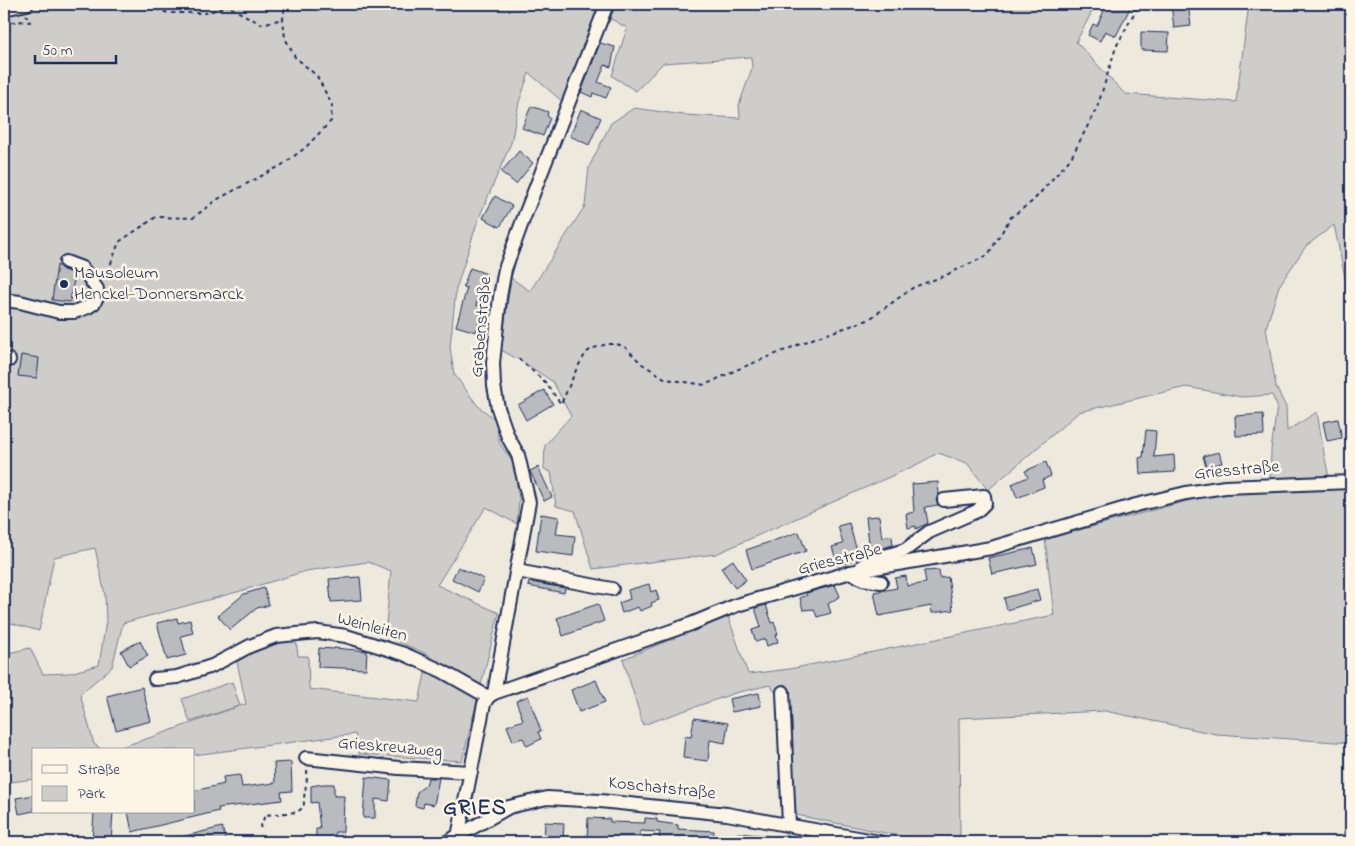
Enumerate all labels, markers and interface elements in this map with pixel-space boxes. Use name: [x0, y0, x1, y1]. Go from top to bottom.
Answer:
scale bar: [35, 32, 116, 64]
text: 50 m: [42, 40, 73, 62]
place label: Mausoleum Henckel-Donnersmarck: [74, 261, 243, 308]
street label: Grabenstraße: [465, 275, 499, 378]
marker: Mausoleum Henckel-Donnersmarck: [58, 278, 70, 290]
street label: Griesstraße: [1193, 454, 1282, 488]
street label: Griesstraße: [795, 537, 885, 583]
street label: Weinleiten: [334, 606, 410, 650]
street label: Grieskreuzweg: [337, 730, 443, 767]
legend: [32, 748, 195, 814]
text: Straße: [78, 759, 120, 781]
street label: Koschatstraße: [607, 770, 718, 808]
text: Park: [78, 783, 106, 805]
district label: GRIES: [443, 793, 507, 825]

